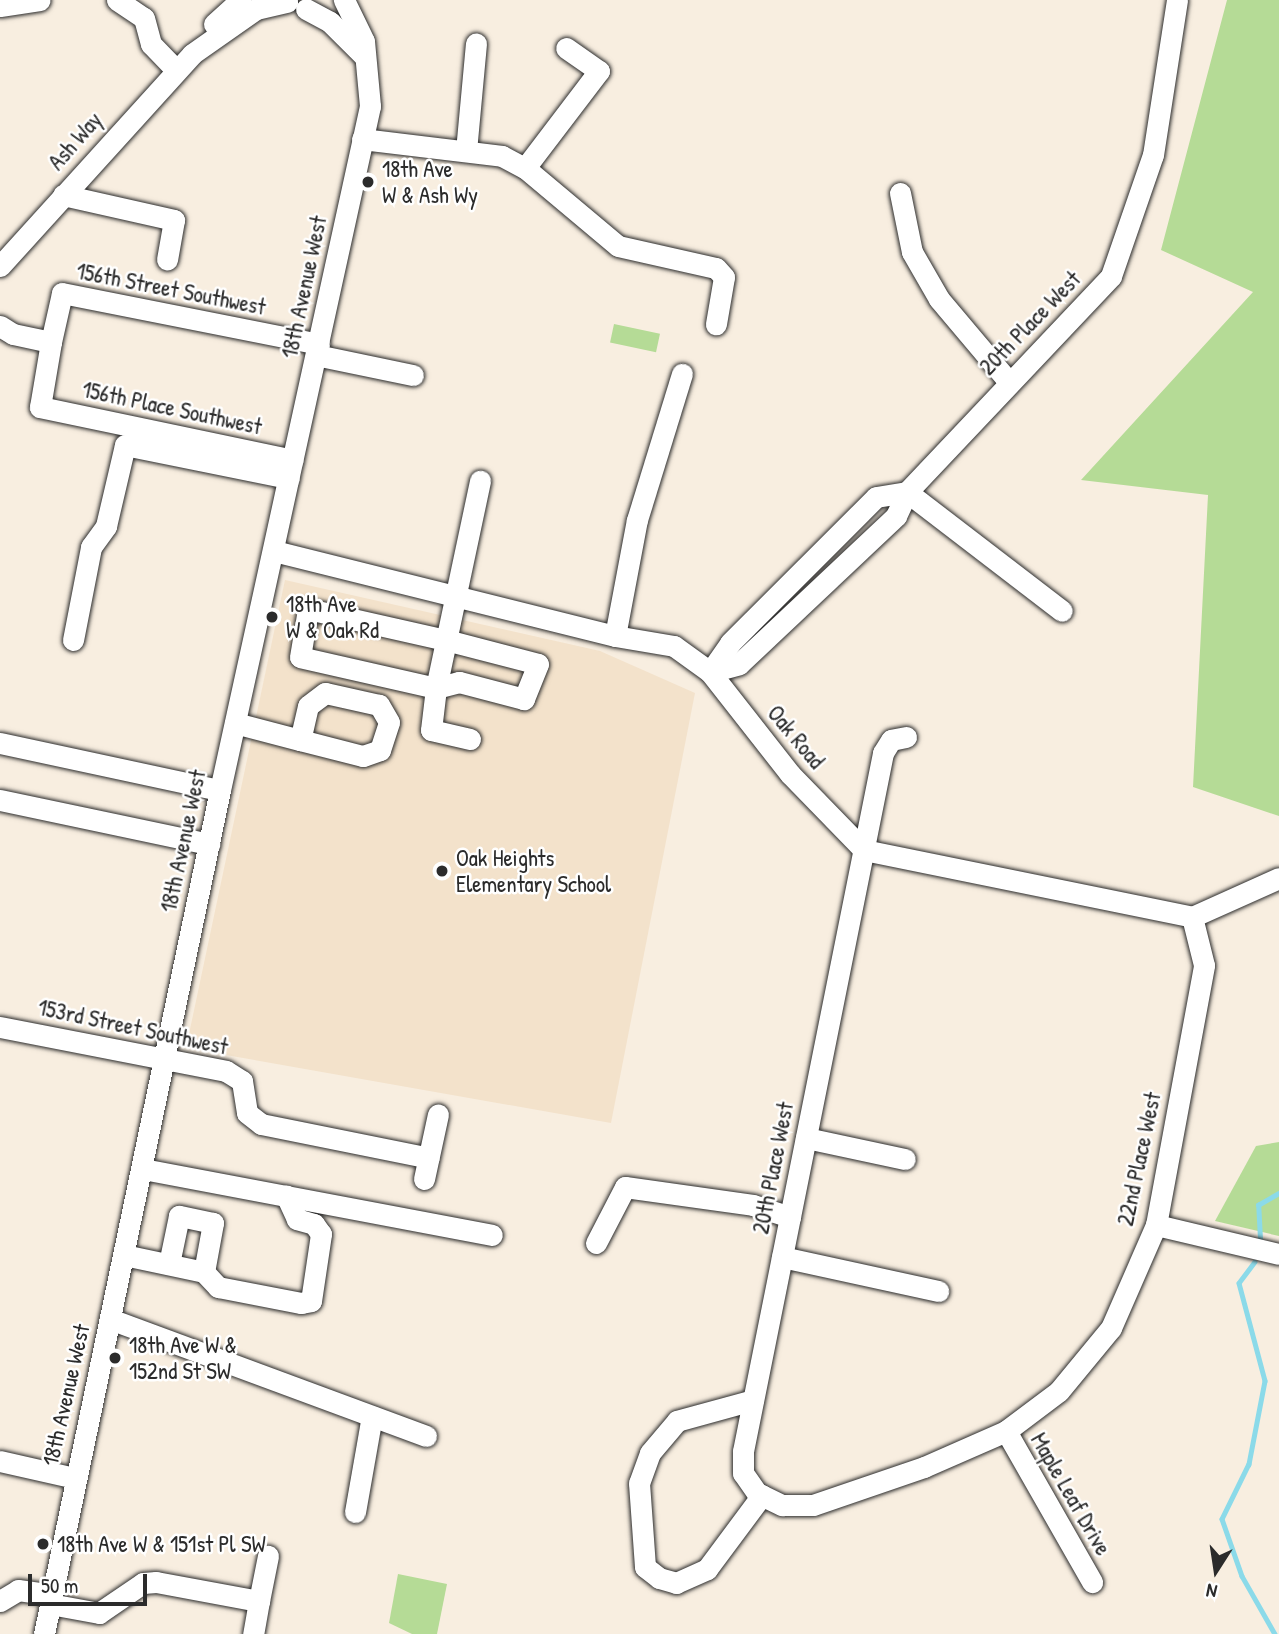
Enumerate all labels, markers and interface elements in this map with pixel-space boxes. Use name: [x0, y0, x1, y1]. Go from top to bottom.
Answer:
street label: Ash Way: [42, 106, 108, 176]
place label: 18th Ave W & Ash Wy: [382, 155, 478, 209]
marker: 18th Ave W & Ash Wy: [360, 174, 376, 190]
street label: 18th Avenue West: [275, 213, 333, 361]
street label: 156th Street Southwest: [74, 257, 268, 321]
street label: 20th Place West: [974, 265, 1086, 381]
street label: 156th Place Southwest: [80, 375, 264, 441]
place label: 18th Ave W & Oak Rd: [286, 590, 379, 644]
marker: 18th Ave W & Oak Rd: [264, 609, 280, 625]
street label: Oak Road: [762, 700, 830, 774]
street label: 18th Avenue West: [154, 767, 212, 915]
place label: Oak Heights Elementary School: [456, 844, 611, 898]
marker: Oak Heights Elementary School: [434, 863, 450, 879]
street label: 153rd Street Southwest: [35, 993, 231, 1061]
street label: 22nd Place West: [1111, 1090, 1167, 1228]
street label: 20th Place West: [747, 1100, 799, 1236]
street label: 18th Avenue West: [36, 1321, 96, 1469]
place label: 18th Ave W & 152nd St SW: [129, 1331, 237, 1385]
marker: 18th Ave W & 152nd St SW: [107, 1350, 123, 1366]
street label: Maple Leaf Drive: [1025, 1428, 1117, 1560]
place label: 18th Ave W & 151st Pl SW: [57, 1530, 266, 1558]
marker: 18th Ave W & 151st Pl SW: [35, 1536, 51, 1552]
north arrow: [1181, 1536, 1251, 1606]
scale bar: [32, 1560, 150, 1604]
text: 50 m: [41, 1571, 78, 1600]
text: N: [1204, 1578, 1219, 1605]

